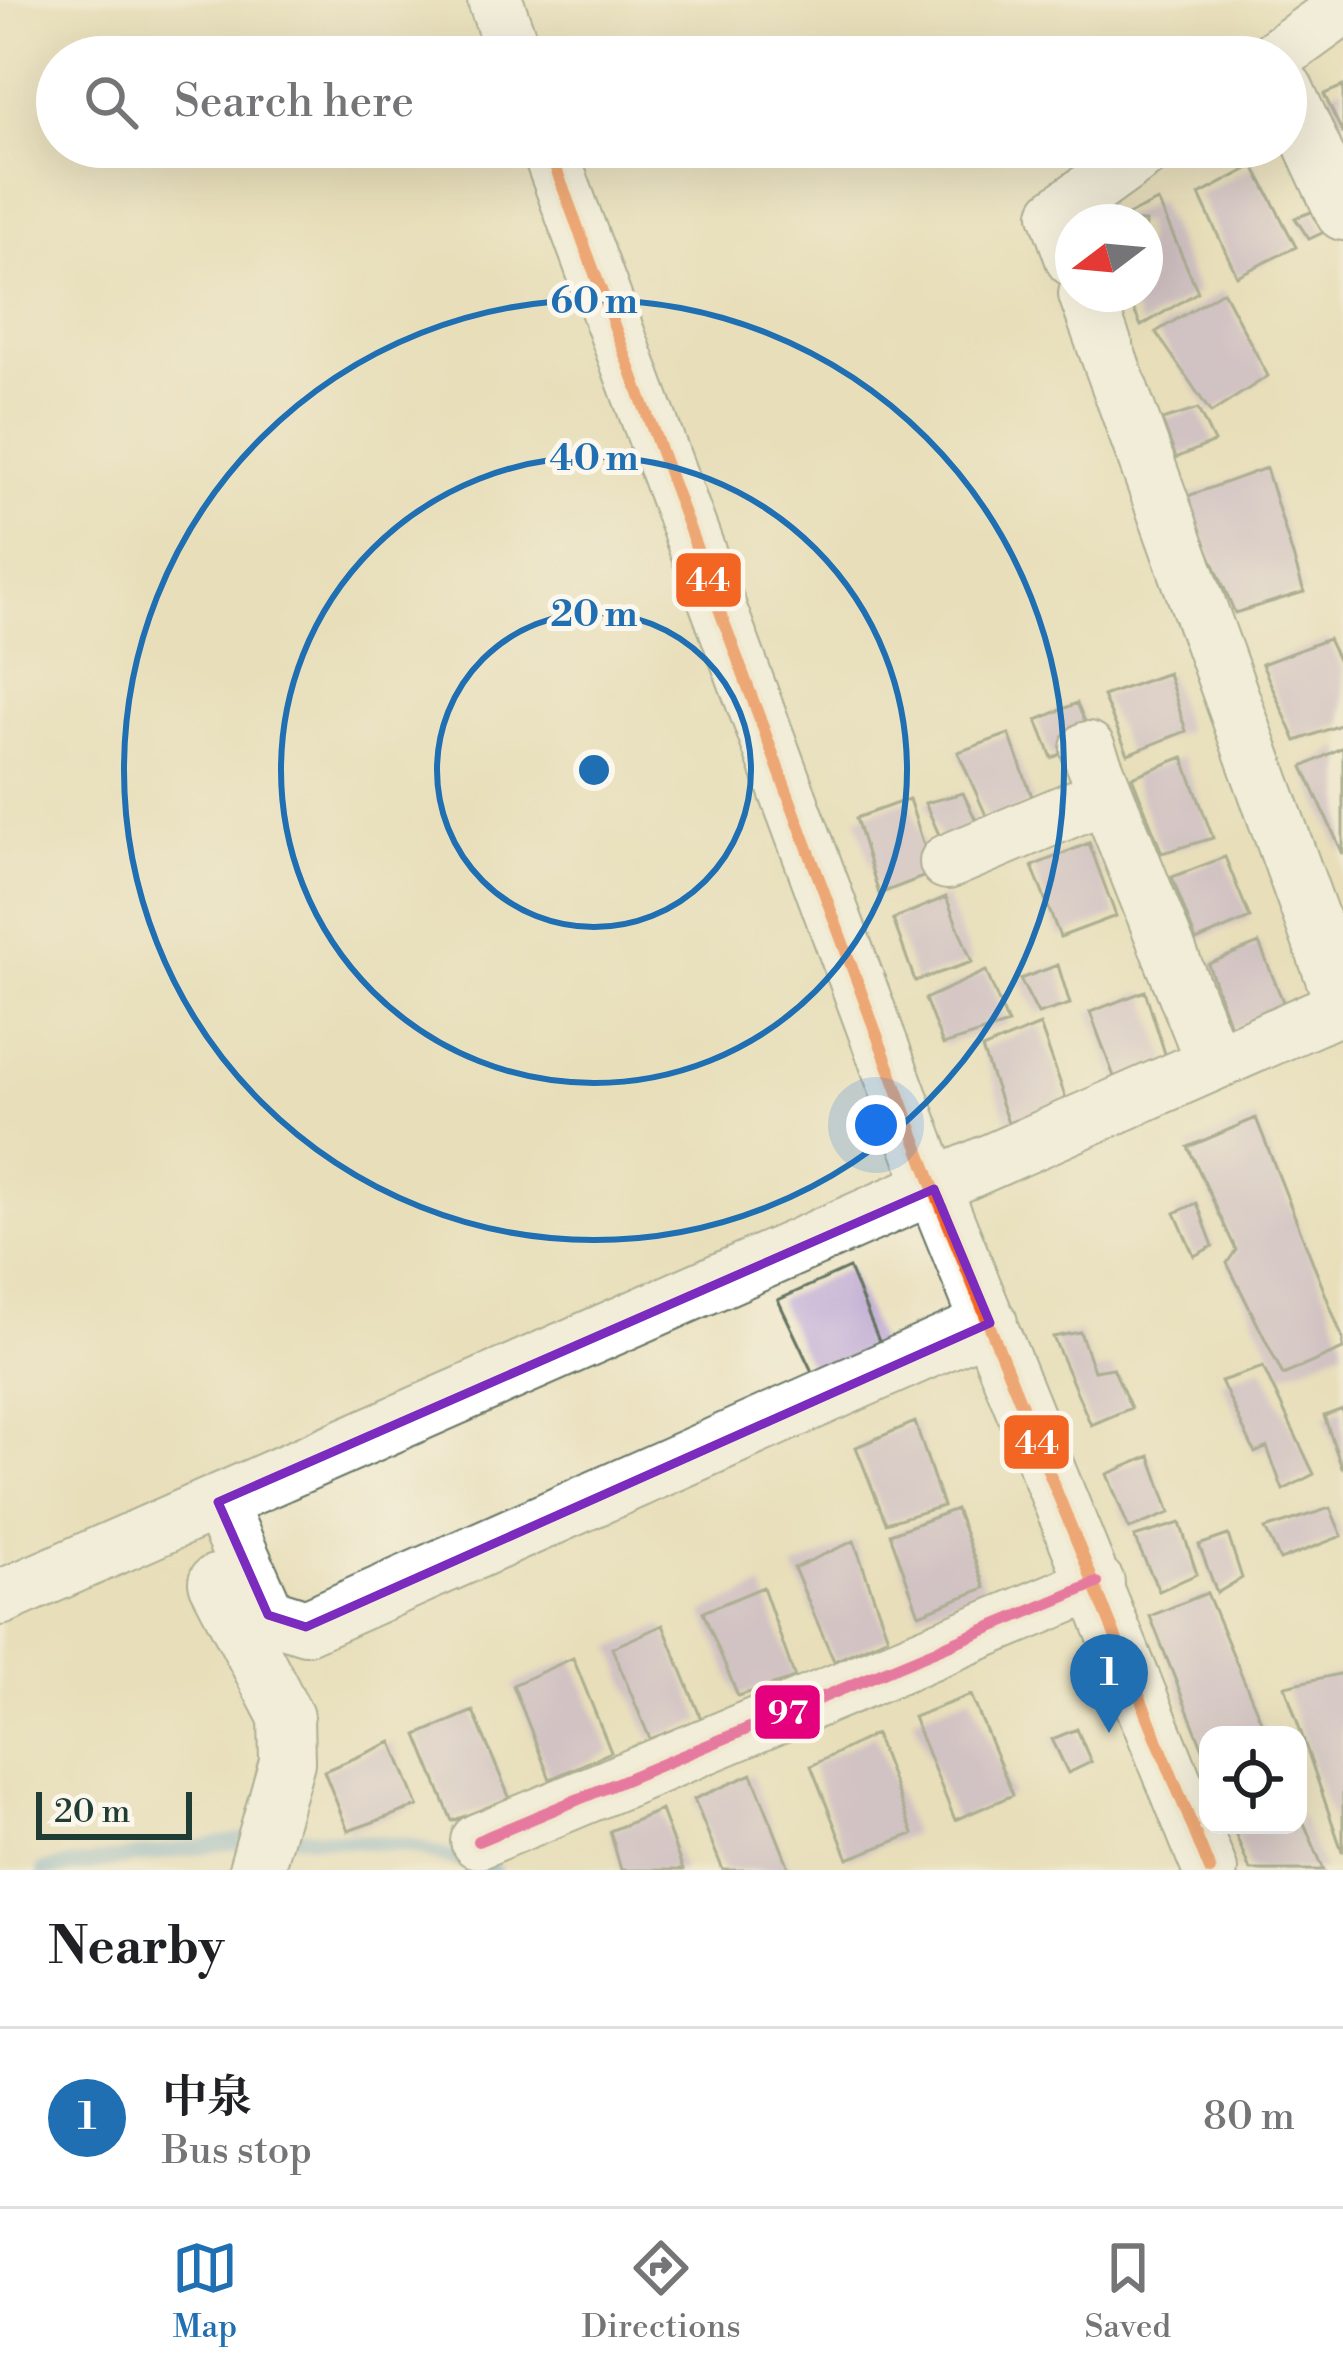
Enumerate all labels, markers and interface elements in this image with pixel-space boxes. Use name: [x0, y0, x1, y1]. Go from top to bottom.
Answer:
search box: [36, 36, 1307, 168]
icon: search: [78, 69, 144, 135]
text: Search here: [174, 74, 414, 131]
north arrow: [1055, 204, 1163, 312]
text: 60 m: [550, 280, 638, 325]
text: 40 m: [550, 437, 639, 482]
line badge: 44: [674, 551, 743, 609]
text: 44: [686, 561, 730, 602]
text: 20 m: [550, 593, 638, 638]
centre of rings: [573, 749, 615, 791]
your location: [846, 1095, 906, 1155]
line badge: 44: [1002, 1413, 1071, 1471]
text: 44: [1015, 1424, 1059, 1465]
pin: 1: [1070, 1634, 1148, 1733]
line badge: 97: [753, 1683, 822, 1741]
text: 97: [768, 1694, 808, 1735]
map controls: [1199, 1726, 1307, 1834]
button: locate: [1199, 1726, 1307, 1834]
scale bar: [36, 1786, 192, 1839]
text: 20 m: [54, 1792, 130, 1833]
text: Nearby: [48, 1916, 224, 1980]
text: 中泉: [162, 2070, 252, 2127]
text: 1: [78, 2093, 96, 2142]
text: 80 m: [1203, 2093, 1295, 2142]
text: Bus stop: [162, 2127, 312, 2176]
tab: Map: [172, 2235, 238, 2348]
tab: Directions: [582, 2235, 741, 2348]
tab: Saved: [1084, 2235, 1171, 2348]

